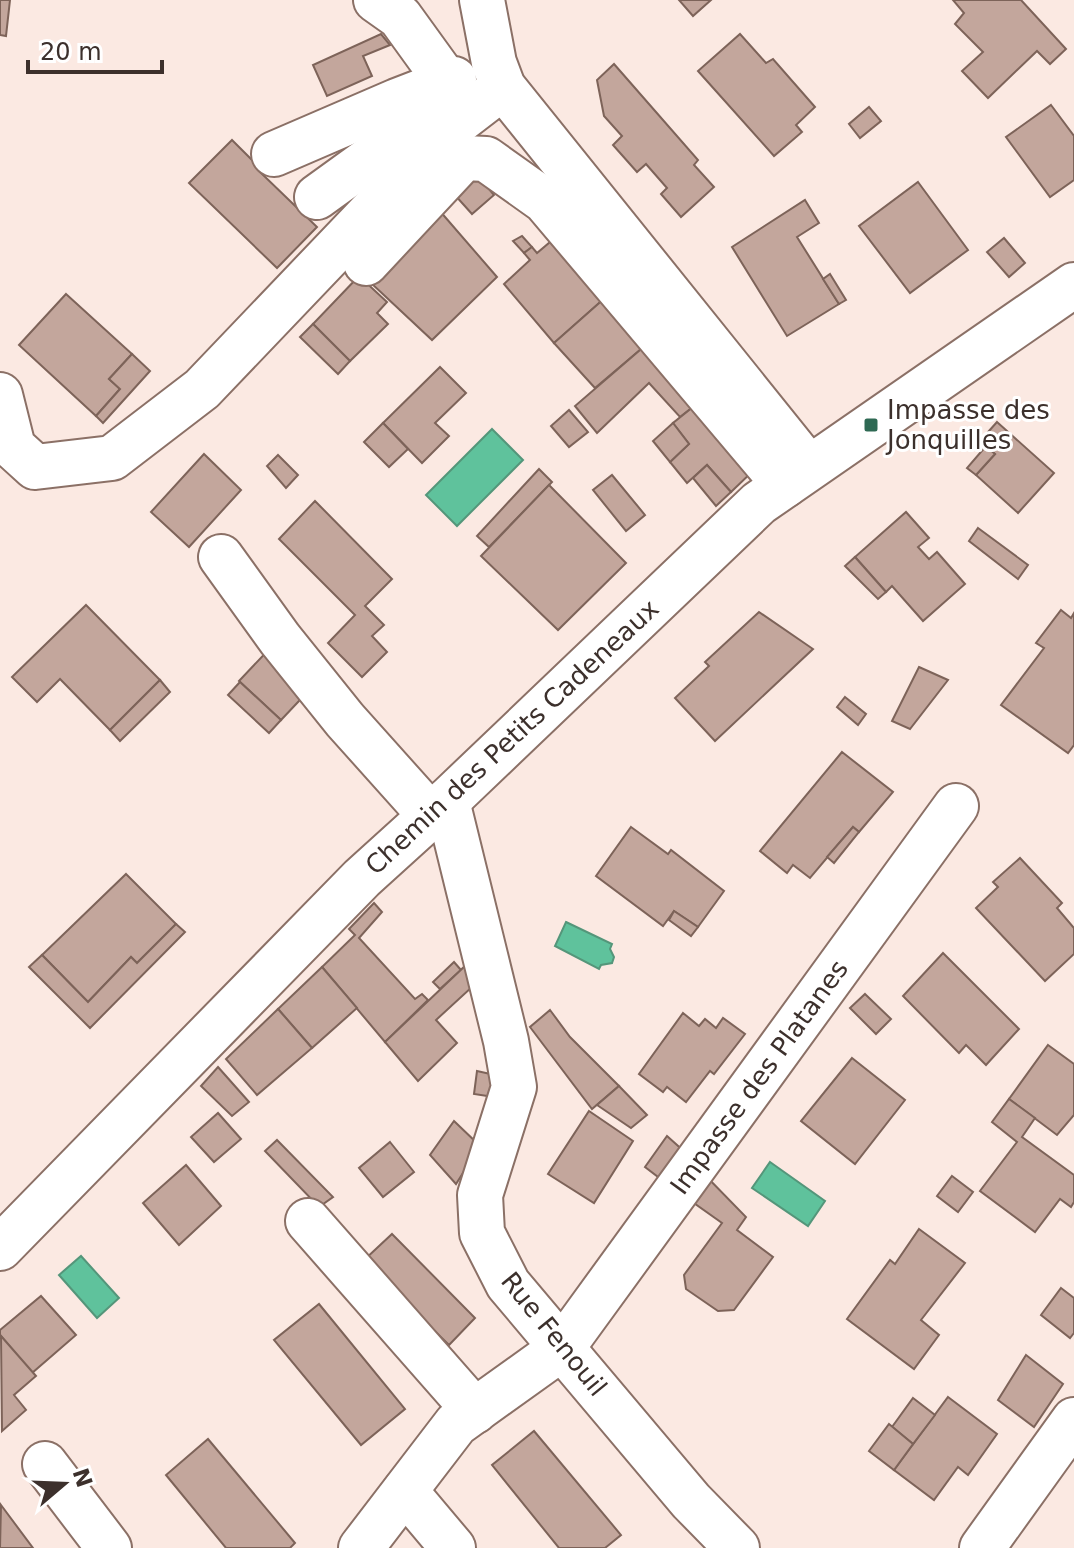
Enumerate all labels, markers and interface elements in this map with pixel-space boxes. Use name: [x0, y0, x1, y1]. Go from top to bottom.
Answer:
scale bar: [28, 24, 162, 74]
text: 20 m: [40, 38, 102, 66]
place label: Impasse des Jonquilles: [885, 395, 1050, 455]
marker: Impasse des Jonquilles: [862, 416, 880, 434]
street label: Chemin des Petits Cadeneaux: [359, 593, 665, 881]
street label: Impasse des Platanes: [664, 954, 854, 1200]
street label: Rue Fenouil: [495, 1266, 613, 1402]
north arrow: [24, 1444, 104, 1524]
text: N: [68, 1465, 97, 1490]

